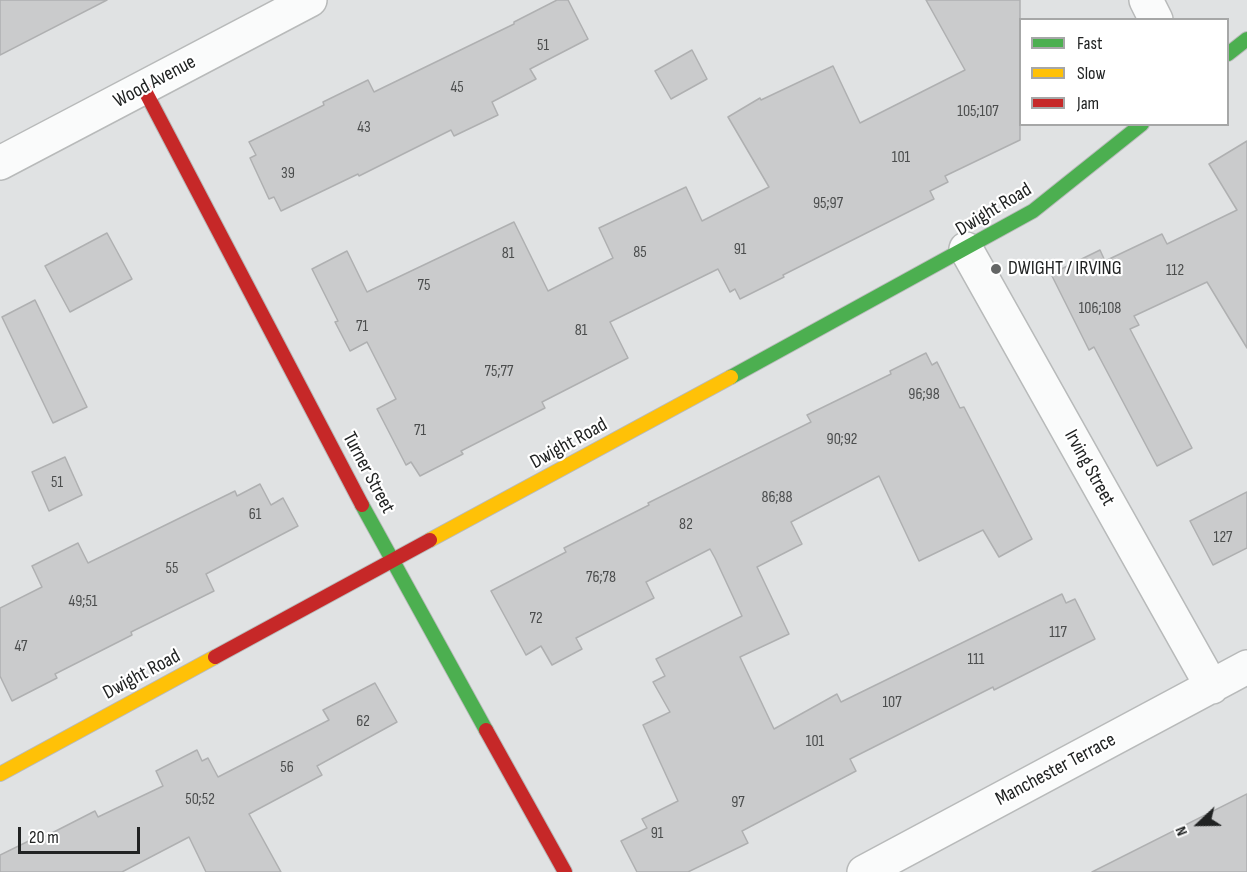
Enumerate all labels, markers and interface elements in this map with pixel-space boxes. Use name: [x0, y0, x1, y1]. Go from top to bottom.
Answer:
legend: [1019, 18, 1229, 126]
text: Fast: [1077, 33, 1102, 54]
house number: 51: [537, 36, 549, 56]
street label: Wood Avenue: [110, 50, 200, 114]
text: Slow: [1077, 63, 1106, 84]
house number: 45: [450, 78, 464, 98]
text: Jam: [1077, 93, 1099, 114]
house number: 105;107: [957, 102, 999, 122]
house number: 43: [357, 118, 371, 138]
house number: 101: [892, 148, 910, 168]
house number: 39: [281, 164, 295, 184]
street label: Dwight Road: [952, 178, 1036, 242]
house number: 95;97: [813, 194, 843, 214]
house number: 91: [734, 240, 746, 260]
house number: 85: [633, 243, 647, 263]
house number: 81: [502, 244, 514, 264]
place label: DWIGHT / IRVING: [1008, 257, 1122, 281]
house number: 112: [1166, 261, 1184, 281]
marker: DWIGHT / IRVING: [989, 262, 1003, 276]
house number: 75: [418, 276, 430, 296]
house number: 106;108: [1079, 299, 1121, 319]
house number: 71: [356, 317, 368, 337]
house number: 81: [575, 321, 587, 341]
house number: 75;77: [485, 362, 513, 382]
house number: 96;98: [908, 385, 940, 405]
street label: Dwight Road: [526, 413, 612, 475]
house number: 71: [414, 421, 426, 441]
street label: Irving Street: [1058, 426, 1120, 510]
street label: Turner Street: [337, 428, 399, 518]
house number: 90;92: [827, 430, 857, 450]
house number: 51: [51, 473, 63, 493]
house number: 86;88: [761, 488, 793, 508]
house number: 61: [249, 505, 261, 525]
house number: 82: [679, 515, 693, 535]
house number: 127: [1214, 528, 1232, 548]
house number: 55: [166, 559, 178, 579]
house number: 76;78: [586, 568, 616, 588]
house number: 49;51: [69, 592, 97, 612]
house number: 72: [530, 609, 542, 629]
house number: 117: [1049, 623, 1067, 643]
house number: 47: [15, 637, 27, 657]
street label: Dwight Road: [99, 645, 185, 705]
house number: 111: [968, 650, 984, 670]
house number: 107: [882, 693, 902, 713]
house number: 62: [356, 712, 370, 732]
street label: Manchester Terrace: [992, 728, 1120, 812]
house number: 101: [806, 732, 824, 752]
house number: 56: [280, 758, 294, 778]
house number: 50;52: [185, 790, 215, 810]
house number: 97: [731, 793, 745, 813]
north arrow: [1169, 794, 1229, 854]
scale bar: [21, 815, 142, 853]
text: N: [1171, 823, 1192, 838]
house number: 91: [651, 824, 663, 844]
text: 20 m: [29, 827, 59, 848]

